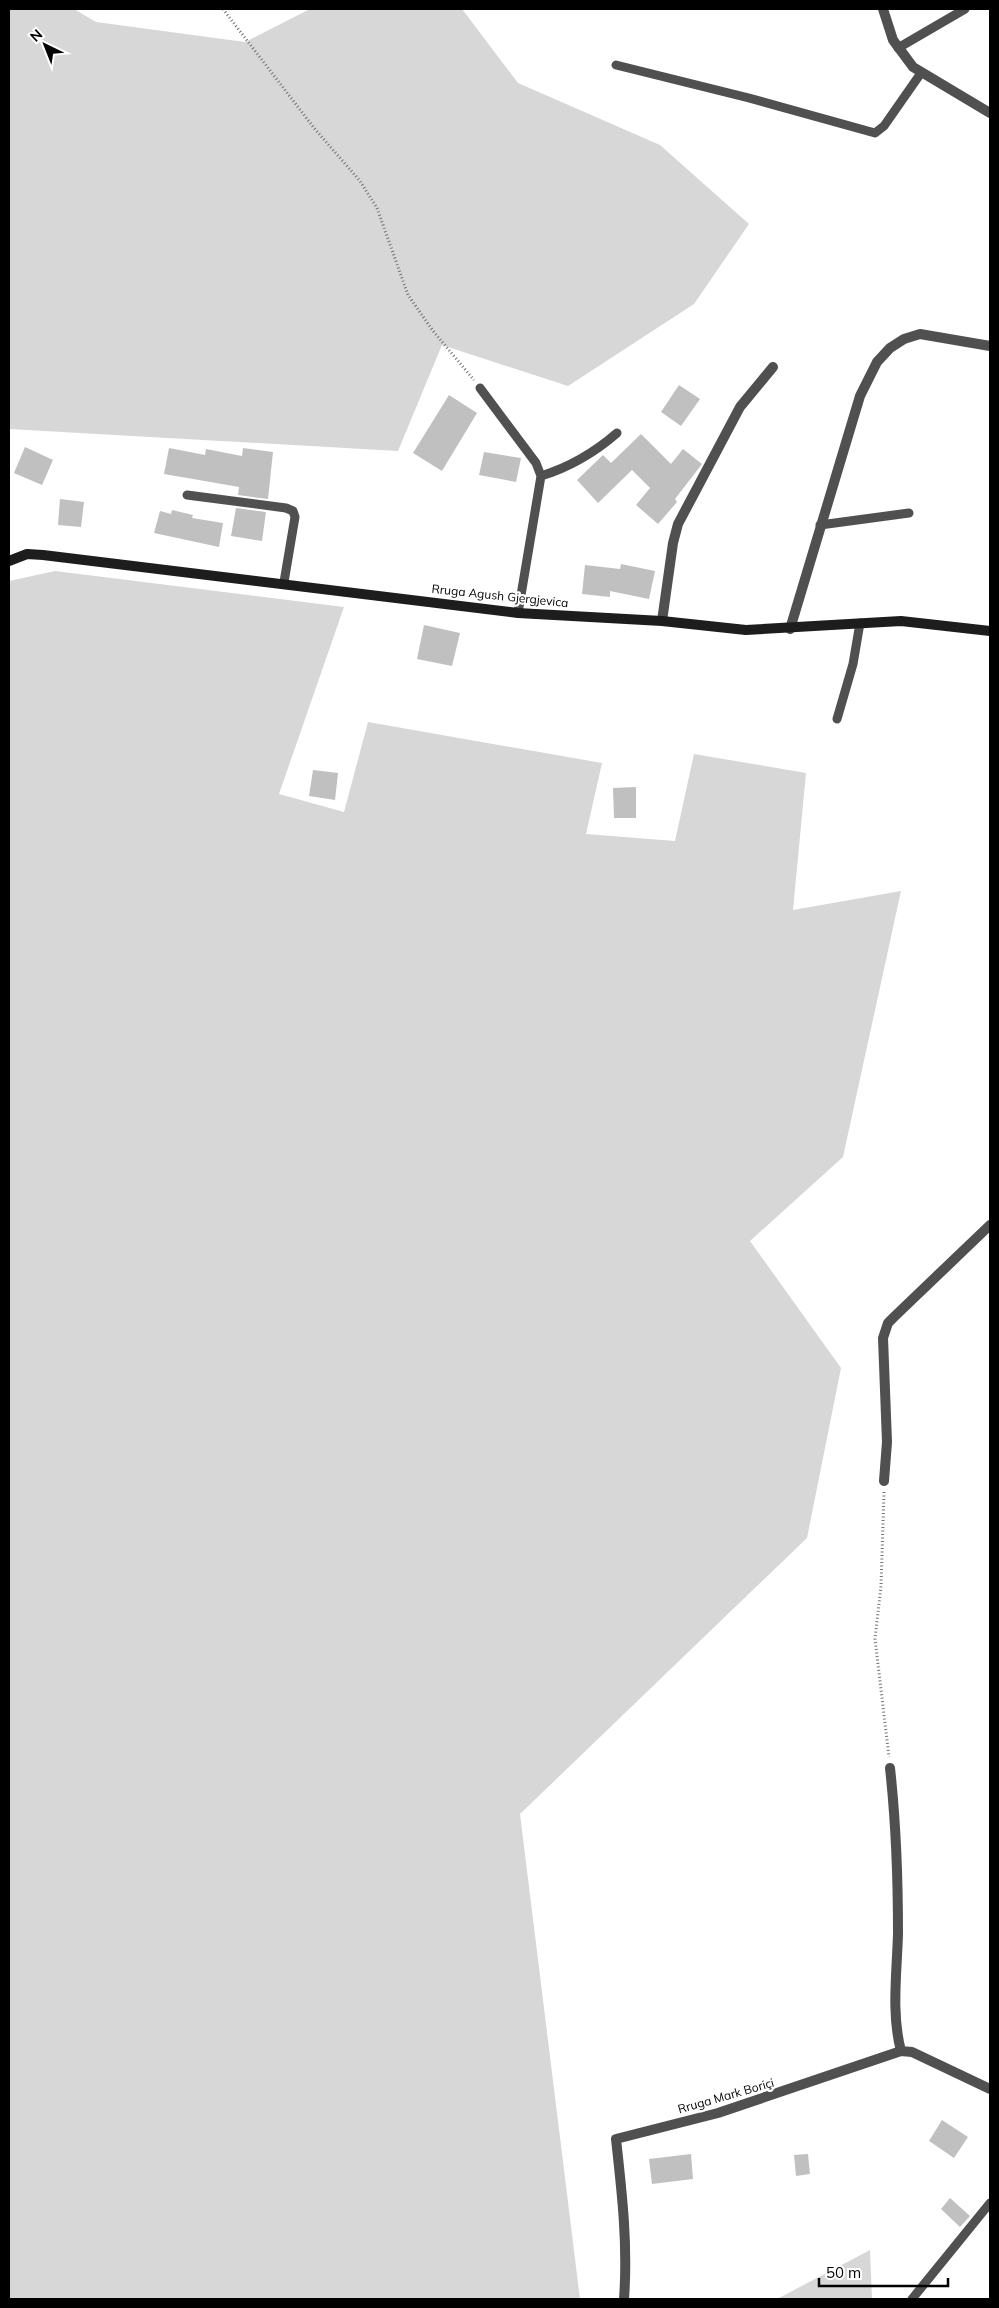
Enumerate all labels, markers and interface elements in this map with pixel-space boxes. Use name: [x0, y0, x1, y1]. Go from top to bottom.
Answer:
north arrow: [20, 20, 70, 70]
text: N: [26, 25, 46, 46]
street label: Rruga Agush Gjergjevica: [431, 581, 569, 610]
street label: Rruga Mark Boriçi: [676, 2075, 776, 2116]
scale bar: [819, 2256, 948, 2288]
text: 50 m: [826, 2263, 861, 2282]

